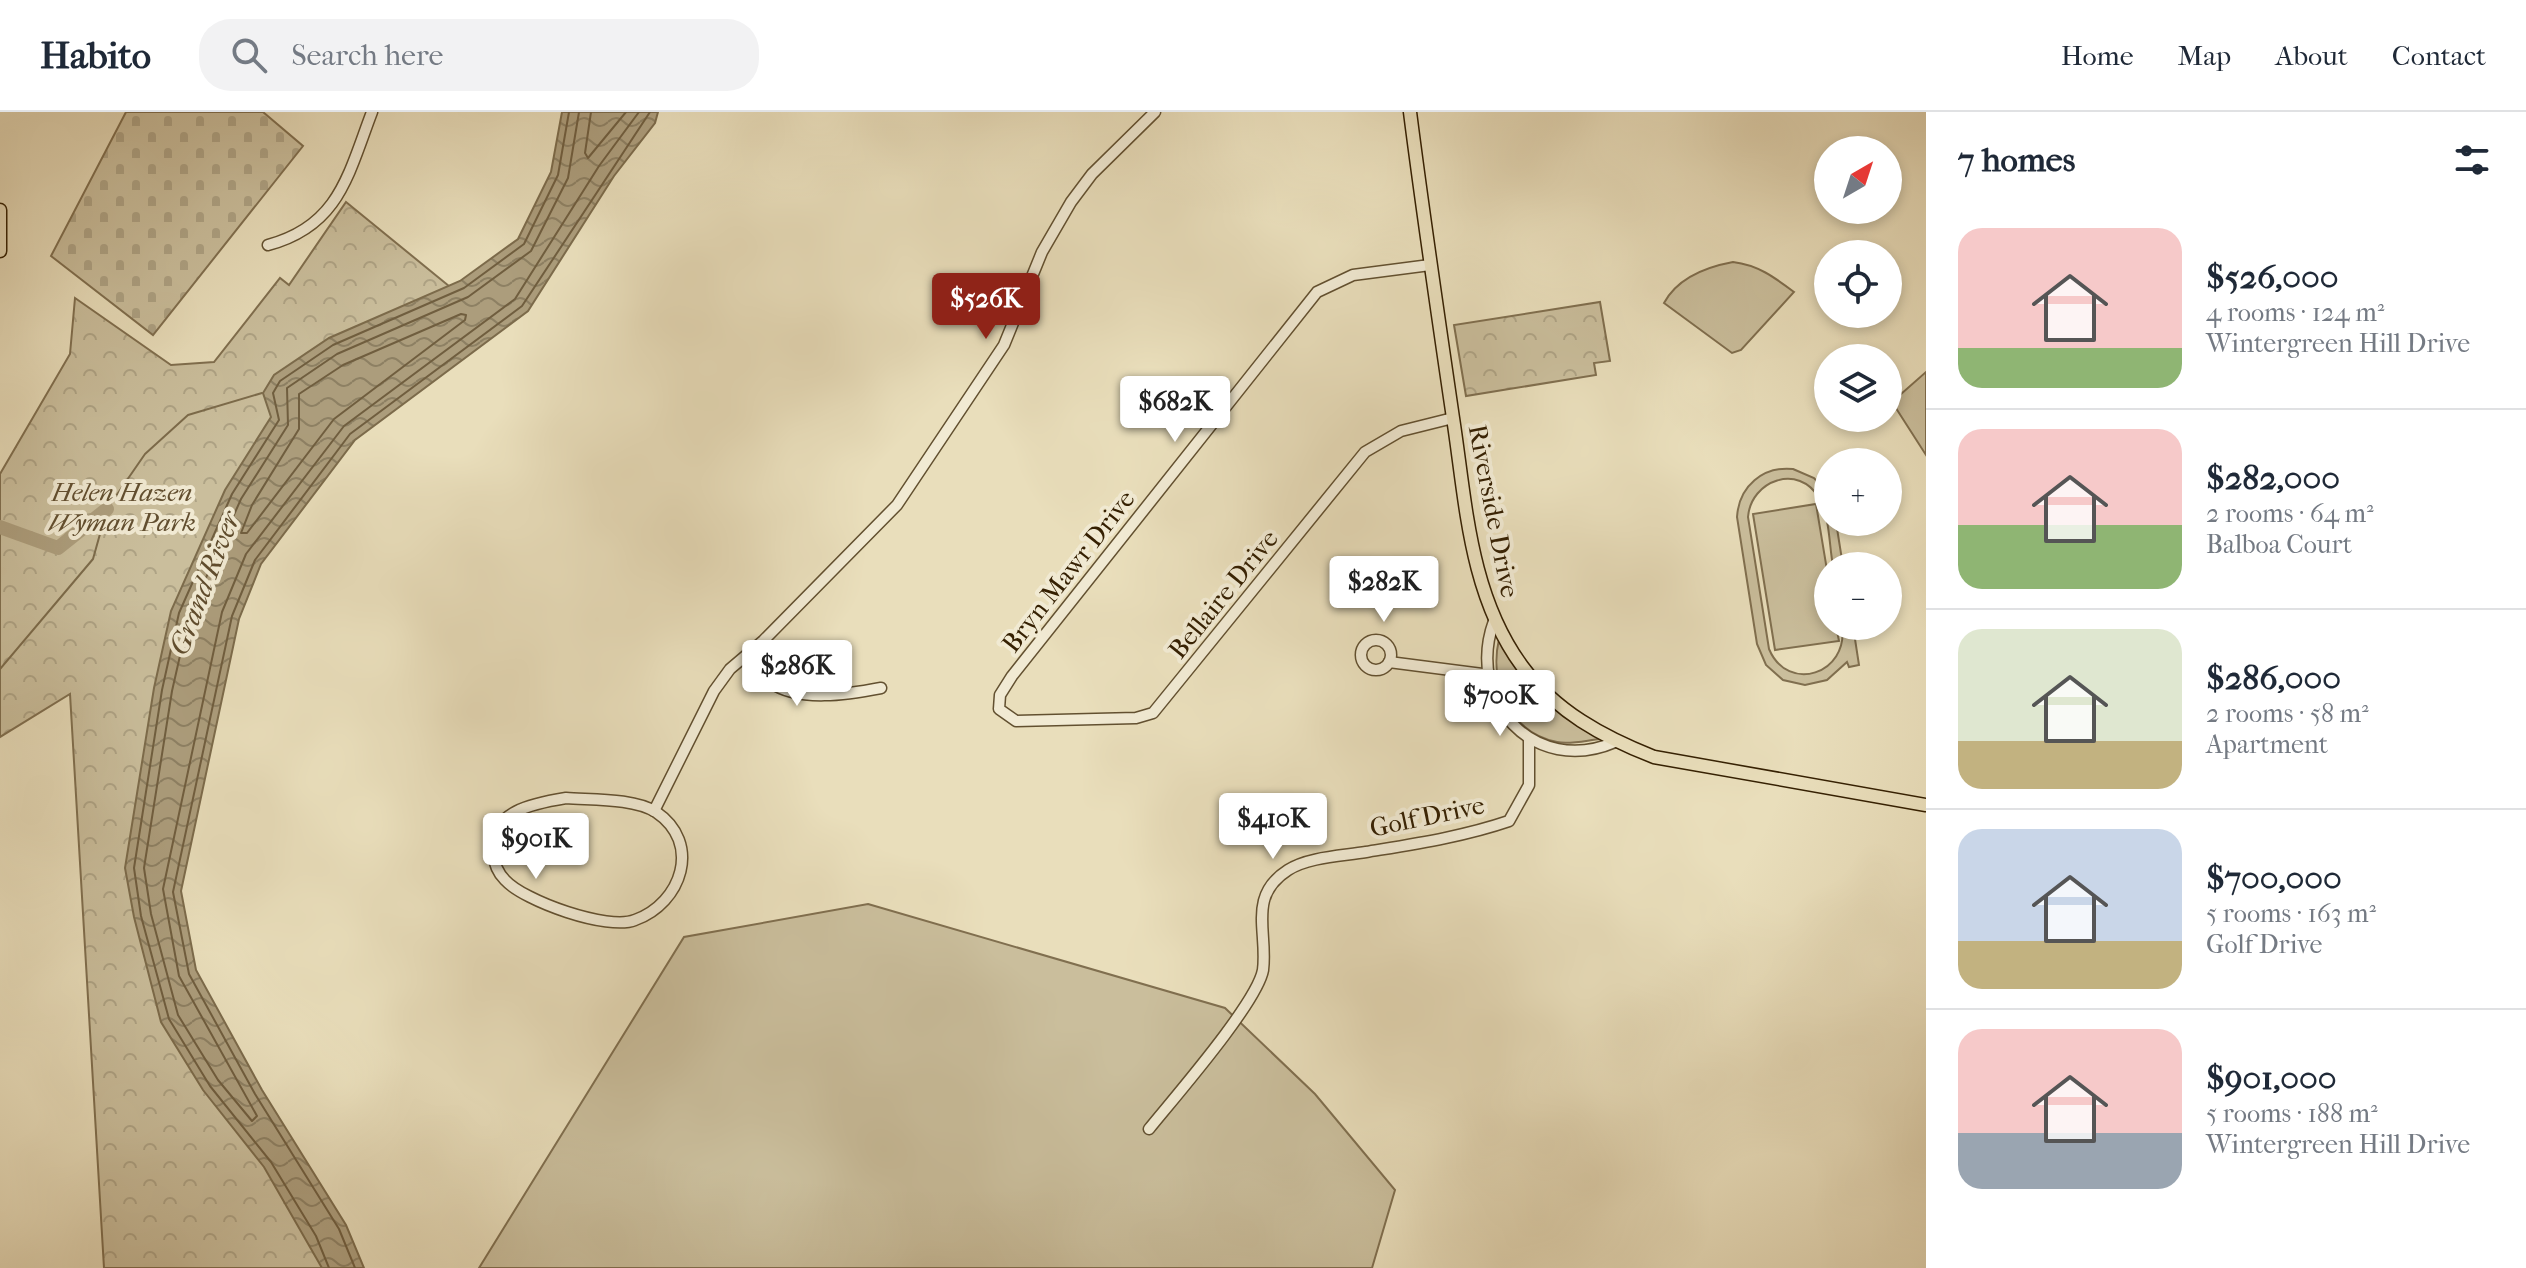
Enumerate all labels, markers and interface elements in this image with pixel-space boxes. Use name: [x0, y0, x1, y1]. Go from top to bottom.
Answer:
search box: [199, 19, 759, 91]
text: Habito: [40, 33, 151, 78]
icon: search: [227, 33, 271, 77]
text: Search here: [291, 38, 443, 73]
text: Home: [2061, 39, 2134, 72]
text: Map: [2178, 39, 2231, 72]
text: About: [2275, 39, 2348, 72]
text: Contact: [2392, 39, 2486, 72]
north arrow: [1814, 136, 1902, 224]
map controls: [1814, 136, 1902, 640]
icon: filters: [2450, 138, 2494, 182]
text: 7 homes: [1958, 140, 2075, 180]
button: locate: [1814, 240, 1902, 328]
text: $526,000: [2206, 257, 2339, 297]
icon: home: [2022, 260, 2118, 356]
pin: $526K: [930, 273, 1042, 341]
text: $526K: [950, 283, 1022, 314]
text: 4 rooms · 124 m²: [2206, 297, 2384, 328]
text: Wintergreen Hill Drive: [2206, 328, 2470, 359]
button: layers: [1814, 344, 1902, 432]
pin: $682K: [1119, 376, 1231, 444]
text: $682K: [1138, 386, 1212, 417]
street label: Riverside Drive: [1462, 422, 1526, 600]
button: +: [1814, 448, 1902, 536]
text: $282,000: [2206, 458, 2340, 498]
icon: home: [2022, 461, 2118, 557]
park label: Helen Hazen Wyman Park: [48, 477, 196, 538]
street label: Bryn Mawr Drive: [995, 484, 1141, 659]
text: 2 rooms · 64 m²: [2206, 498, 2374, 529]
water label: Grand River: [162, 505, 248, 659]
street label: Bellaire Drive: [1162, 524, 1285, 665]
text: Balboa Court: [2206, 529, 2352, 560]
button: −: [1814, 552, 1902, 640]
pin: $282K: [1328, 556, 1440, 624]
text: $282K: [1347, 566, 1421, 597]
pin: $286K: [741, 640, 853, 708]
text: $286K: [760, 650, 834, 681]
text: $286,000: [2206, 658, 2341, 698]
icon: home: [2022, 661, 2118, 757]
pin: $700K: [1444, 670, 1556, 738]
text: $700K: [1463, 680, 1537, 711]
text: 2 rooms · 58 m²: [2206, 698, 2369, 729]
text: Apartment: [2206, 729, 2328, 760]
street label: Golf Drive: [1367, 789, 1487, 844]
pin: $410K: [1217, 793, 1329, 861]
text: $410K: [1237, 803, 1309, 834]
pin: $901K: [480, 813, 592, 881]
text: $901K: [501, 823, 571, 854]
text: $700,000: [2206, 858, 2342, 898]
icon: home: [2022, 861, 2118, 957]
text: 5 rooms · 163 m²: [2206, 898, 2376, 929]
text: Golf Drive: [2206, 929, 2322, 960]
text: $901,000: [2206, 1058, 2337, 1098]
icon: home: [2022, 1061, 2118, 1157]
text: 5 rooms · 188 m²: [2206, 1098, 2378, 1129]
text: Wintergreen Hill Drive: [2206, 1129, 2470, 1160]

